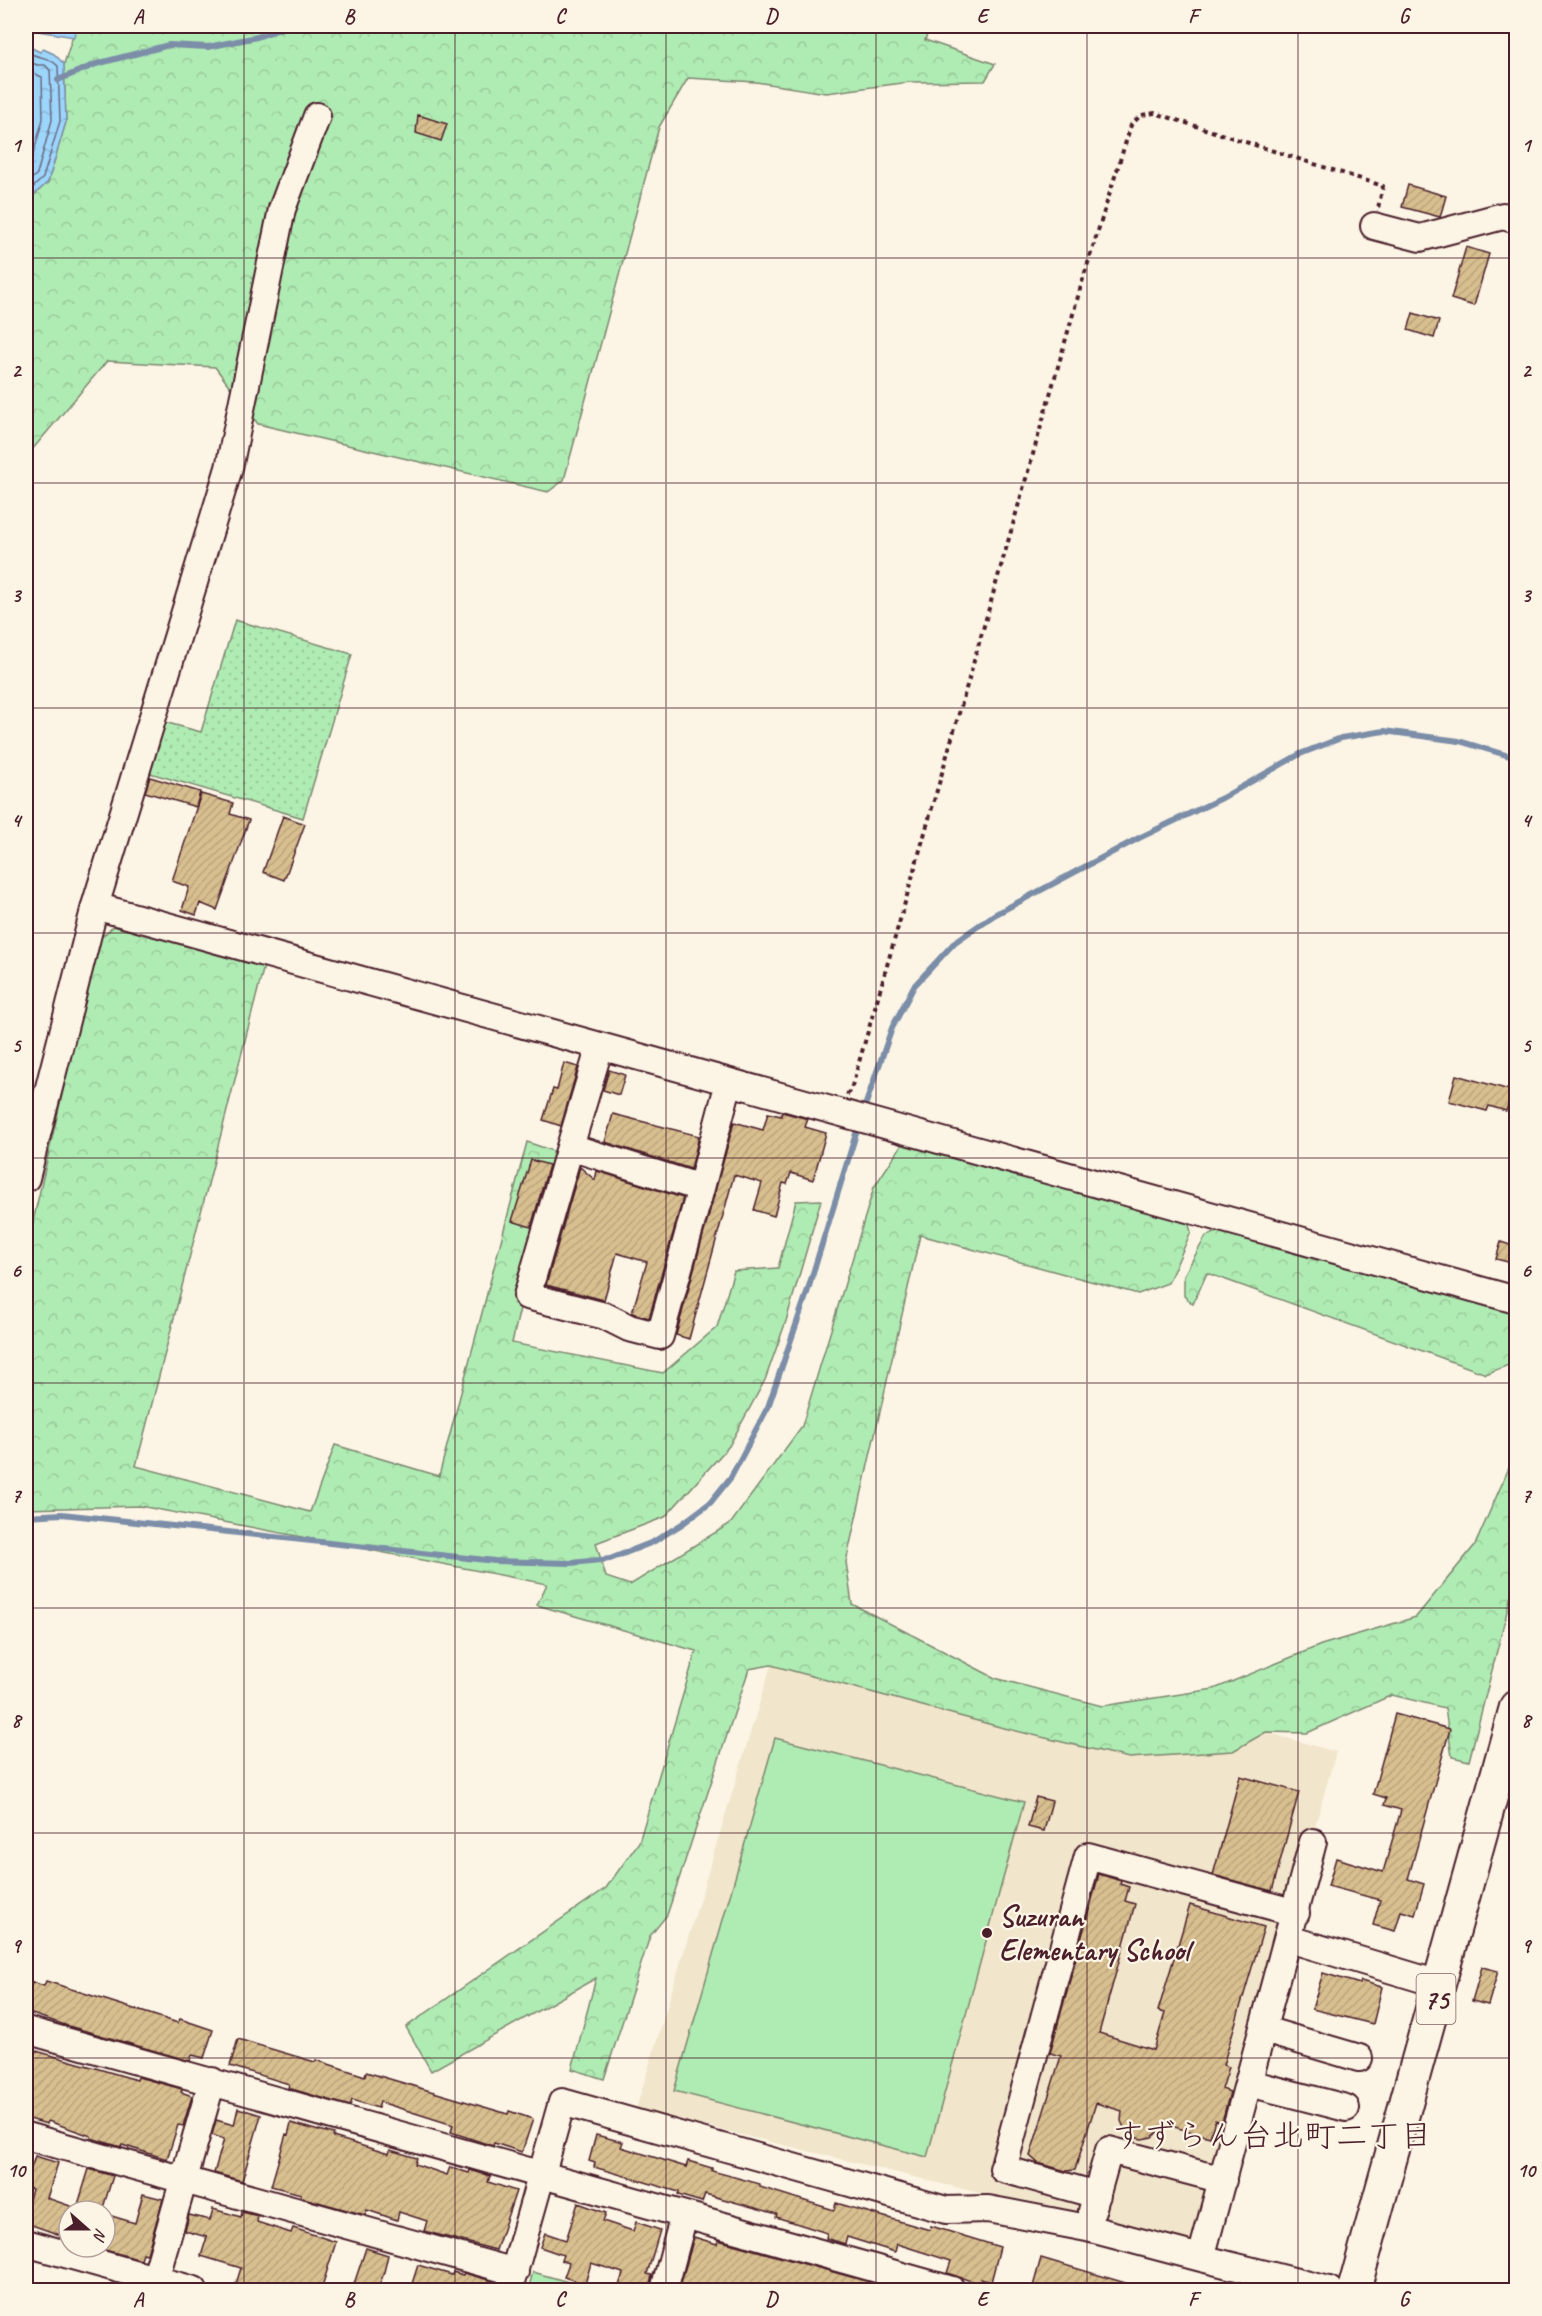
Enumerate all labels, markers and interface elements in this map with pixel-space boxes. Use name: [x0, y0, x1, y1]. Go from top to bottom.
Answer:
text: A: [133, 4, 145, 29]
text: B: [344, 4, 356, 29]
text: C: [555, 4, 567, 29]
text: D: [765, 4, 779, 29]
text: E: [977, 4, 991, 29]
text: F: [1188, 4, 1202, 29]
text: G: [1399, 4, 1412, 29]
text: 1: [12, 133, 23, 158]
text: 1: [1522, 133, 1533, 158]
text: 2: [12, 358, 23, 383]
text: 2: [1522, 358, 1533, 383]
text: 3: [12, 583, 23, 608]
text: 3: [1522, 583, 1533, 608]
text: 4: [12, 808, 24, 833]
text: 4: [1522, 808, 1534, 833]
text: 5: [12, 1033, 23, 1058]
text: 5: [1522, 1033, 1533, 1058]
text: 6: [11, 1258, 22, 1283]
text: 6: [1521, 1258, 1532, 1283]
text: 7: [12, 1483, 23, 1508]
text: 7: [1522, 1483, 1533, 1508]
text: 8: [12, 1708, 24, 1733]
text: 8: [1522, 1708, 1534, 1733]
place label: Suzuran Elementary School: [999, 1897, 1195, 1969]
marker: Suzuran Elementary School: [980, 1926, 994, 1940]
text: 9: [12, 1933, 23, 1958]
text: 9: [1522, 1933, 1533, 1958]
road number: 75: [1416, 1974, 1456, 2024]
district label: すずらん台北町二丁目: [1112, 2115, 1432, 2156]
text: 10: [7, 2158, 27, 2183]
text: 10: [1517, 2158, 1537, 2183]
north arrow: [57, 2199, 117, 2259]
text: N: [88, 2226, 111, 2245]
text: A: [133, 2287, 145, 2312]
text: B: [344, 2287, 356, 2312]
text: C: [555, 2287, 567, 2312]
text: D: [765, 2287, 779, 2312]
text: E: [977, 2287, 991, 2312]
text: F: [1188, 2287, 1202, 2312]
text: G: [1399, 2287, 1412, 2312]

